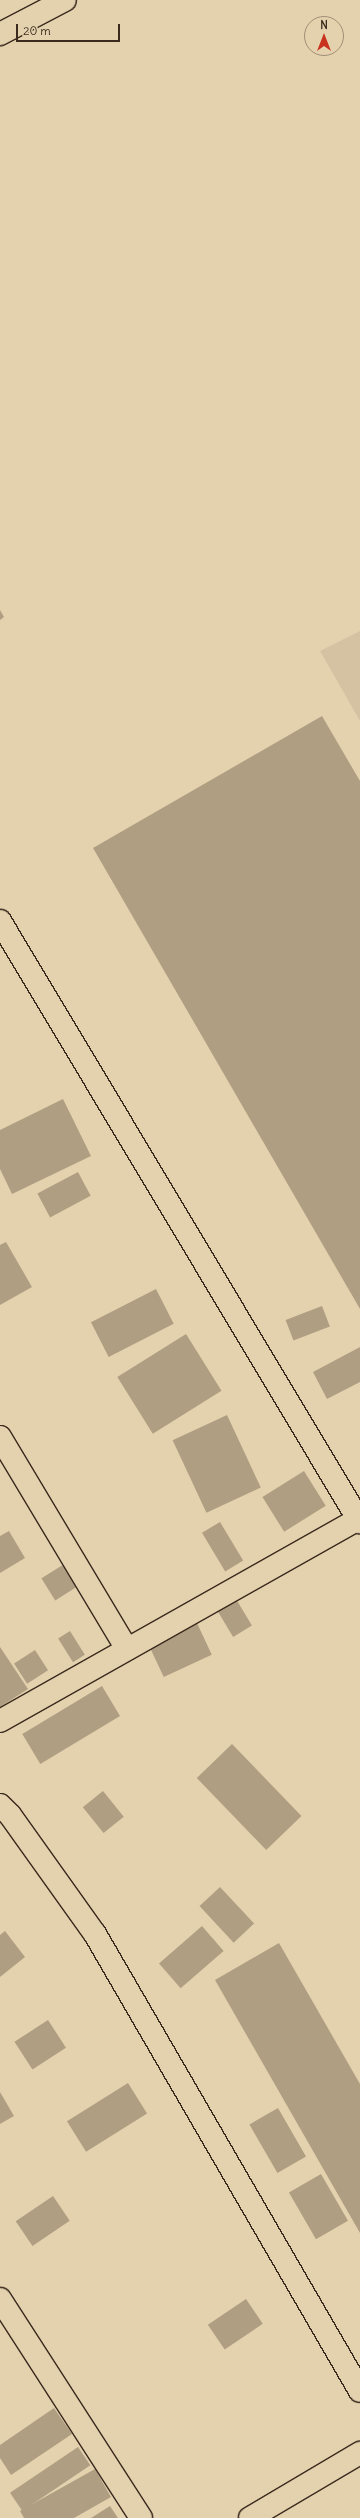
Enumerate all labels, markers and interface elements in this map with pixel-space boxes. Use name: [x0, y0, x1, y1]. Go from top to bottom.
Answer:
scale bar: [18, 16, 122, 42]
north arrow: [304, 16, 344, 56]
text: N: [320, 18, 328, 32]
text: 20 m: [23, 23, 51, 38]

